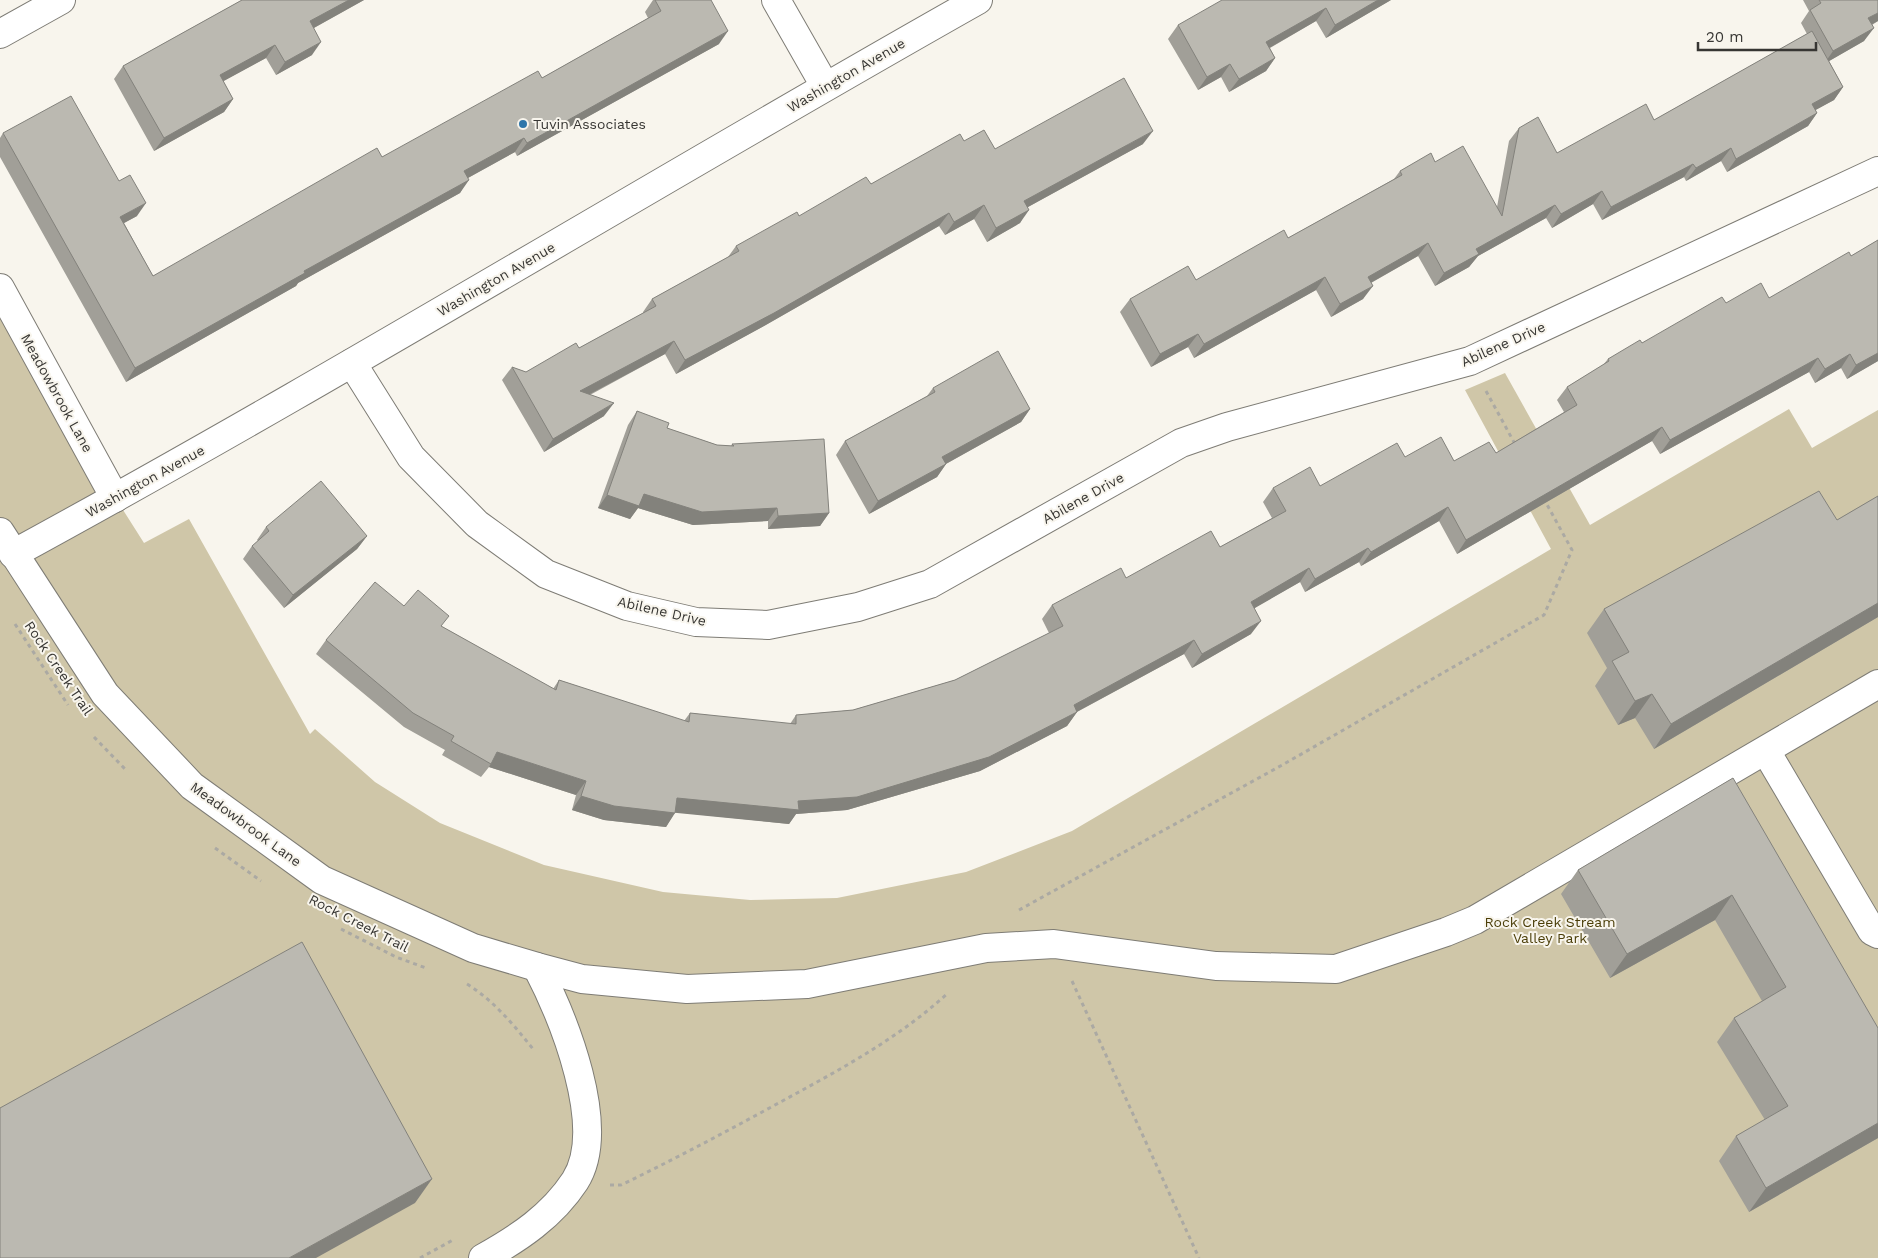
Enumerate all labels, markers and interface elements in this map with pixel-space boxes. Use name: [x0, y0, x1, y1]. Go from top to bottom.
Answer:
scale bar: [1698, 20, 1816, 52]
text: 20 m: [1706, 28, 1744, 46]
street label: Washington Avenue: [784, 35, 908, 115]
place label: Tuvin Associates: [533, 116, 646, 132]
marker: Tuvin Associates: [517, 118, 529, 130]
street label: Washington Avenue: [434, 239, 558, 319]
street label: Abilene Drive: [1458, 318, 1548, 370]
street label: Meadowbrook Lane: [18, 331, 96, 455]
street label: Washington Avenue: [83, 442, 207, 520]
street label: Abilene Drive: [1040, 469, 1126, 527]
street label: Abilene Drive: [616, 593, 708, 629]
street label: Rock Creek Trail: [22, 618, 97, 719]
street label: Meadowbrook Lane: [187, 778, 305, 870]
street label: Rock Creek Trail: [306, 891, 412, 955]
park label: Rock Creek Stream Valley Park: [1484, 914, 1616, 946]

